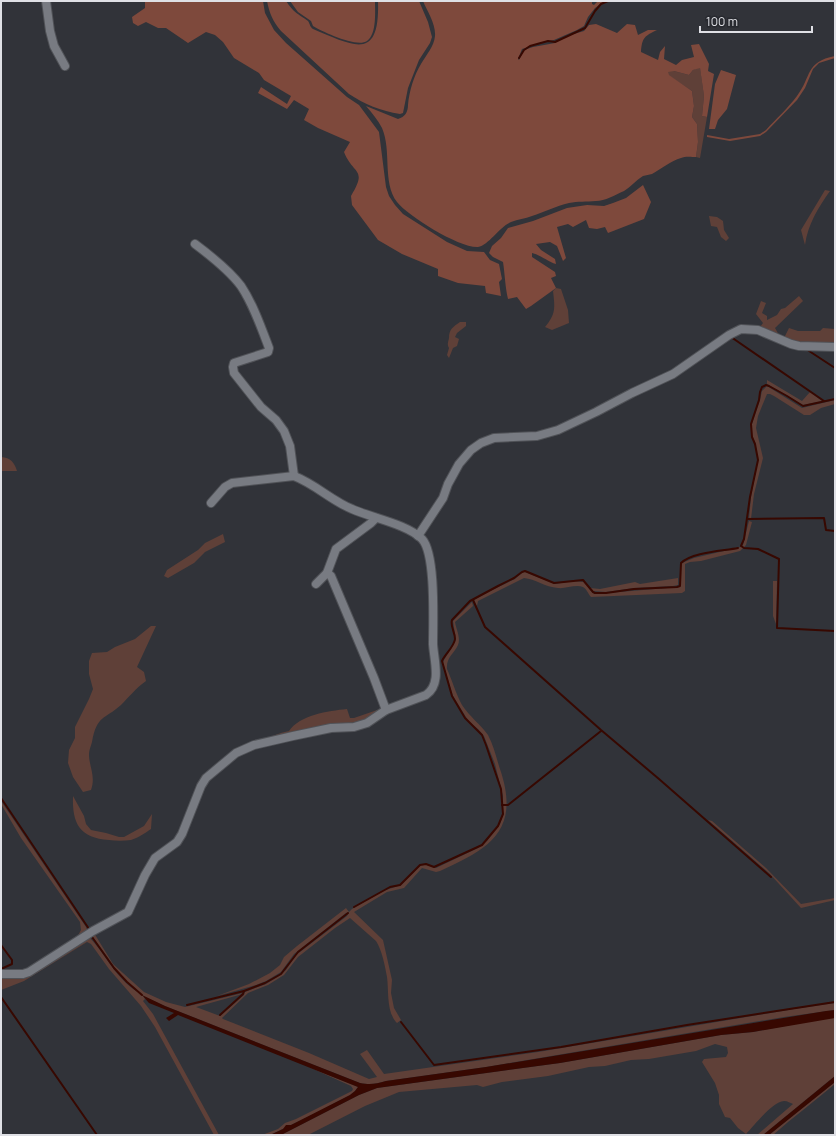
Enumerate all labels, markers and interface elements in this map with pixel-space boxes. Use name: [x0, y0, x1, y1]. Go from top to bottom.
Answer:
scale bar: [700, 8, 812, 34]
text: 100 m: [706, 13, 738, 30]

